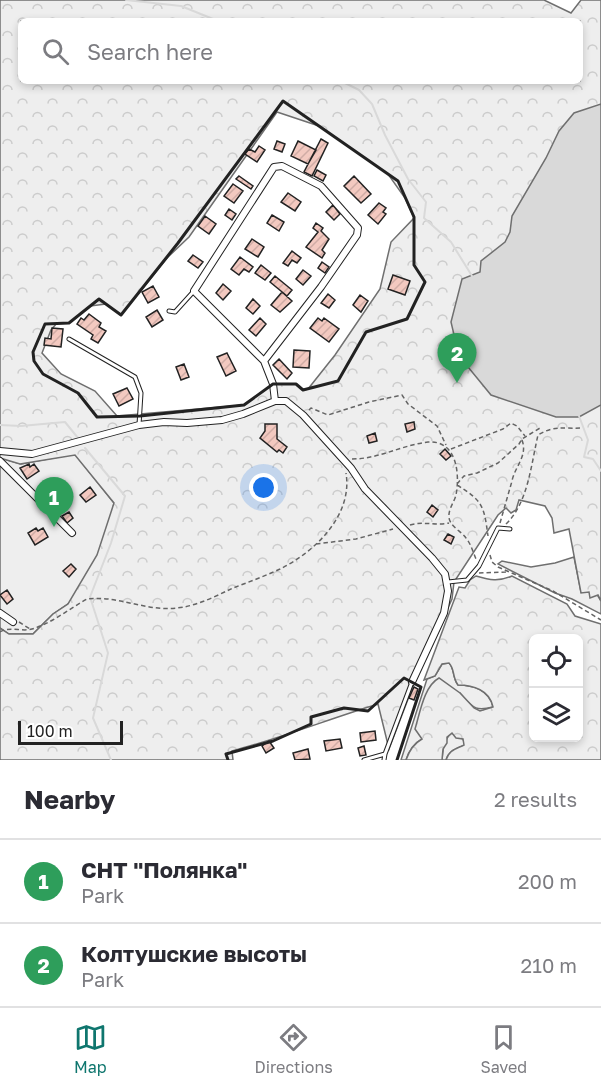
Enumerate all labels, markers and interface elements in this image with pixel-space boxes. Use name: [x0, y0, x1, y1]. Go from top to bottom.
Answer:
search box: [18, 18, 583, 84]
icon: search: [39, 35, 72, 68]
text: Search here: [87, 38, 213, 65]
pin: 2: [438, 334, 476, 383]
your location: [249, 473, 278, 502]
pin: 1: [34, 478, 74, 527]
map controls: [529, 634, 583, 742]
button: locate: [529, 634, 583, 688]
button: layers: [529, 688, 583, 742]
scale bar: [18, 718, 123, 746]
text: 100 m: [27, 721, 73, 741]
text: Nearby: [24, 784, 115, 815]
text: 2 results: [494, 787, 577, 811]
text: СНТ "Полянка": [81, 856, 247, 883]
text: 1: [38, 869, 49, 893]
text: 200 m: [518, 869, 577, 893]
text: Park: [81, 883, 124, 907]
text: Колтушские высоты: [81, 940, 307, 967]
text: 2: [37, 953, 50, 977]
text: 210 m: [521, 953, 577, 977]
text: Park: [81, 967, 124, 991]
tab: Map: [74, 1021, 107, 1077]
tab: Directions: [255, 1021, 333, 1077]
tab: Saved: [480, 1021, 527, 1077]

